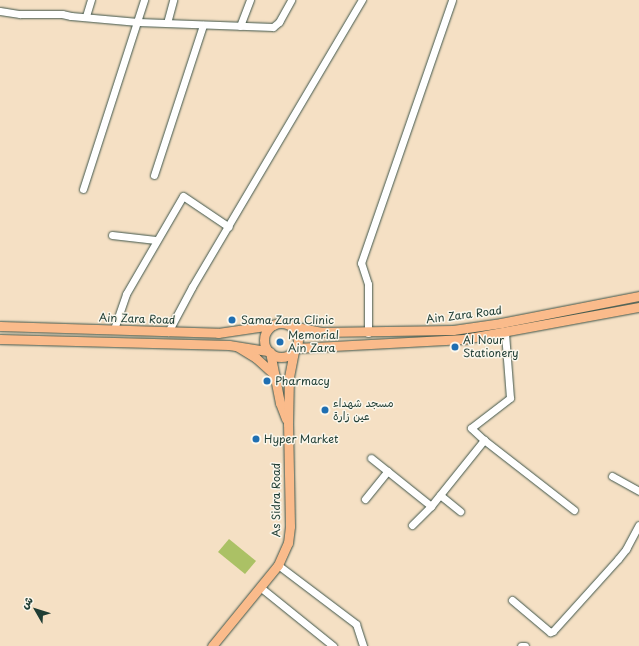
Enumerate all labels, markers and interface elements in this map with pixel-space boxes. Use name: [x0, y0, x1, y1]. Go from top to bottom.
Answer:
street label: Ain Zara Road: [425, 304, 503, 326]
street label: Ain Zara Road: [98, 311, 176, 327]
place label: Sama Zara Clinic: [241, 313, 334, 327]
marker: Sama Zara Clinic: [226, 314, 238, 326]
place label: Memorial Ain Zara: [288, 329, 339, 355]
place label: Al Nour Stationery: [463, 334, 519, 360]
marker: Memorial Ain Zara: [275, 337, 285, 347]
marker: Al Nour Stationery: [450, 342, 460, 352]
place label: Pharmacy: [275, 374, 330, 388]
marker: Pharmacy: [262, 376, 272, 386]
place label: مسجد شهداء عين زارة: [333, 397, 394, 423]
marker: مسجد شهداء عين زارة: [320, 405, 330, 415]
place label: Hyper Market: [264, 432, 339, 446]
marker: Hyper Market: [251, 434, 261, 444]
street label: As Sidra Road: [269, 462, 283, 538]
north arrow: [16, 590, 56, 630]
text: ش: [16, 592, 37, 612]

